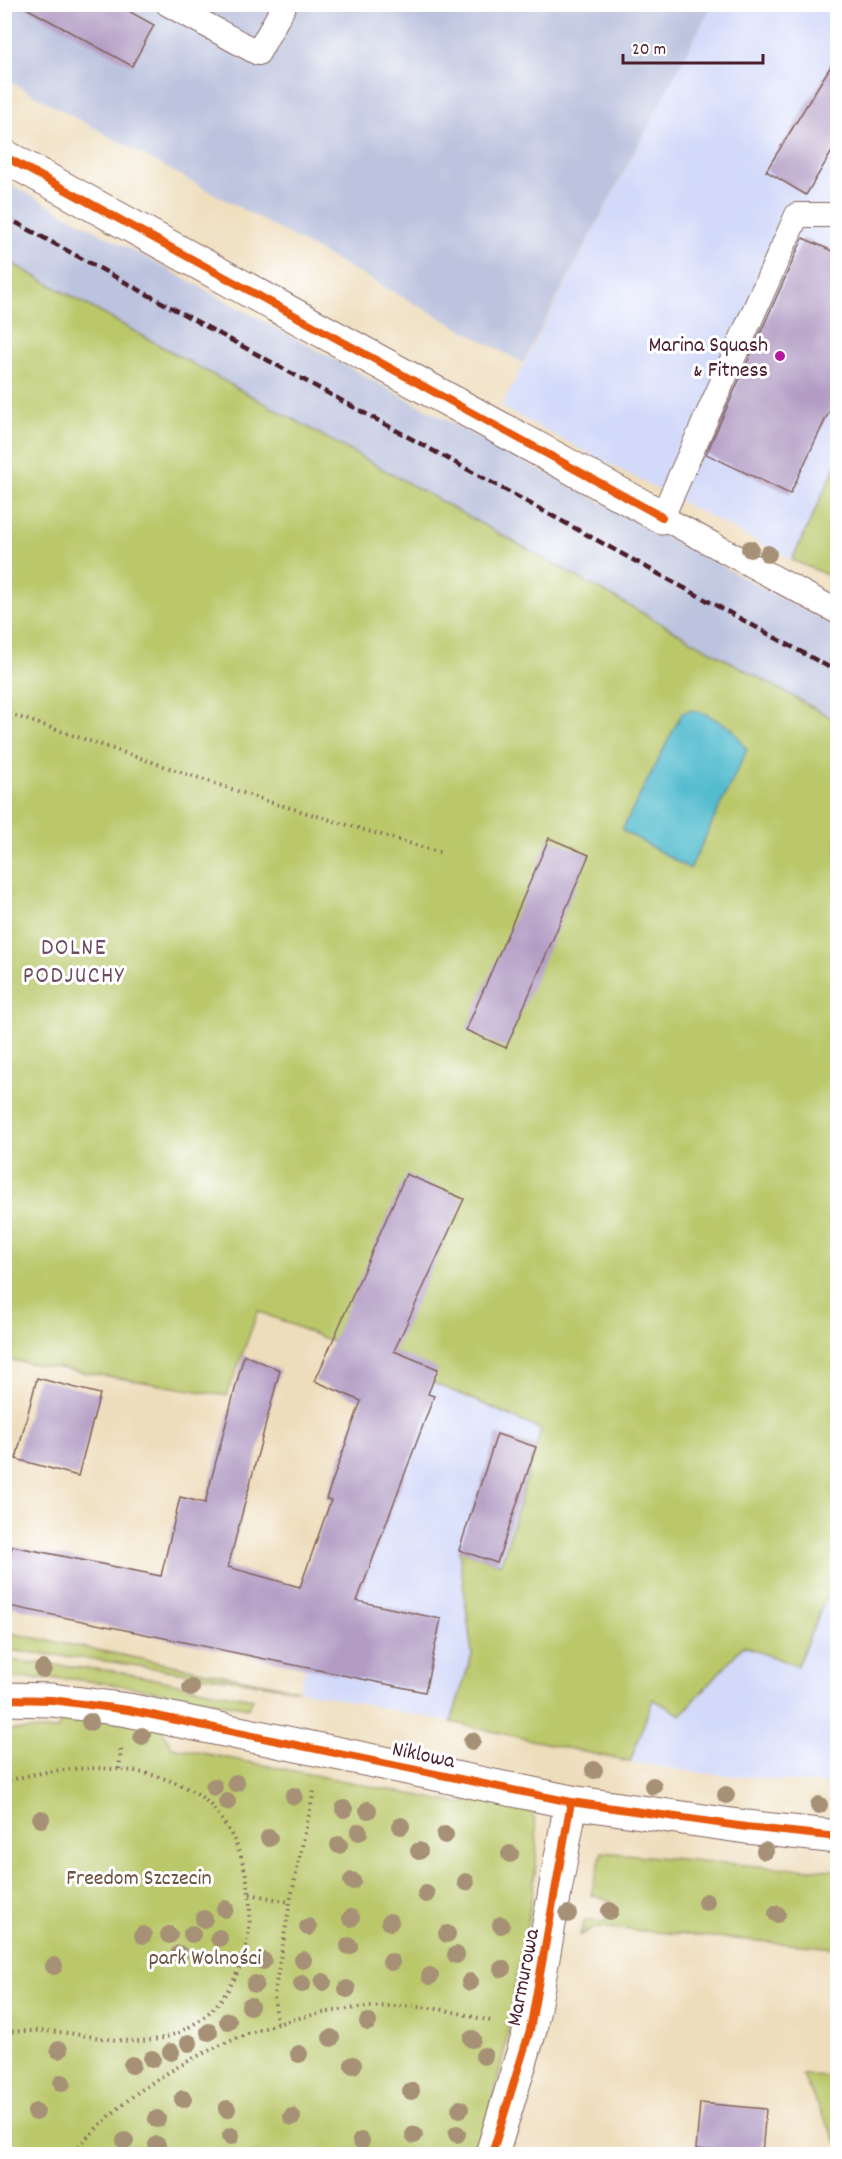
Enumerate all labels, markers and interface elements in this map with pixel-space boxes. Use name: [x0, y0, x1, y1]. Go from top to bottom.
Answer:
scale bar: [623, 27, 762, 65]
text: 20 m: [632, 38, 666, 63]
place label: Marina Squash & Fitness: [648, 331, 768, 387]
marker: Marina Squash & Fitness: [773, 349, 787, 363]
district label: DOLNE PODJUCHY: [23, 932, 125, 994]
street label: Niklowa: [389, 1735, 458, 1778]
park label: Freedom Szczecin: [66, 1864, 212, 1895]
street label: Marmurowa: [500, 1926, 549, 2029]
park label: park Wolności: [149, 1944, 261, 1975]

